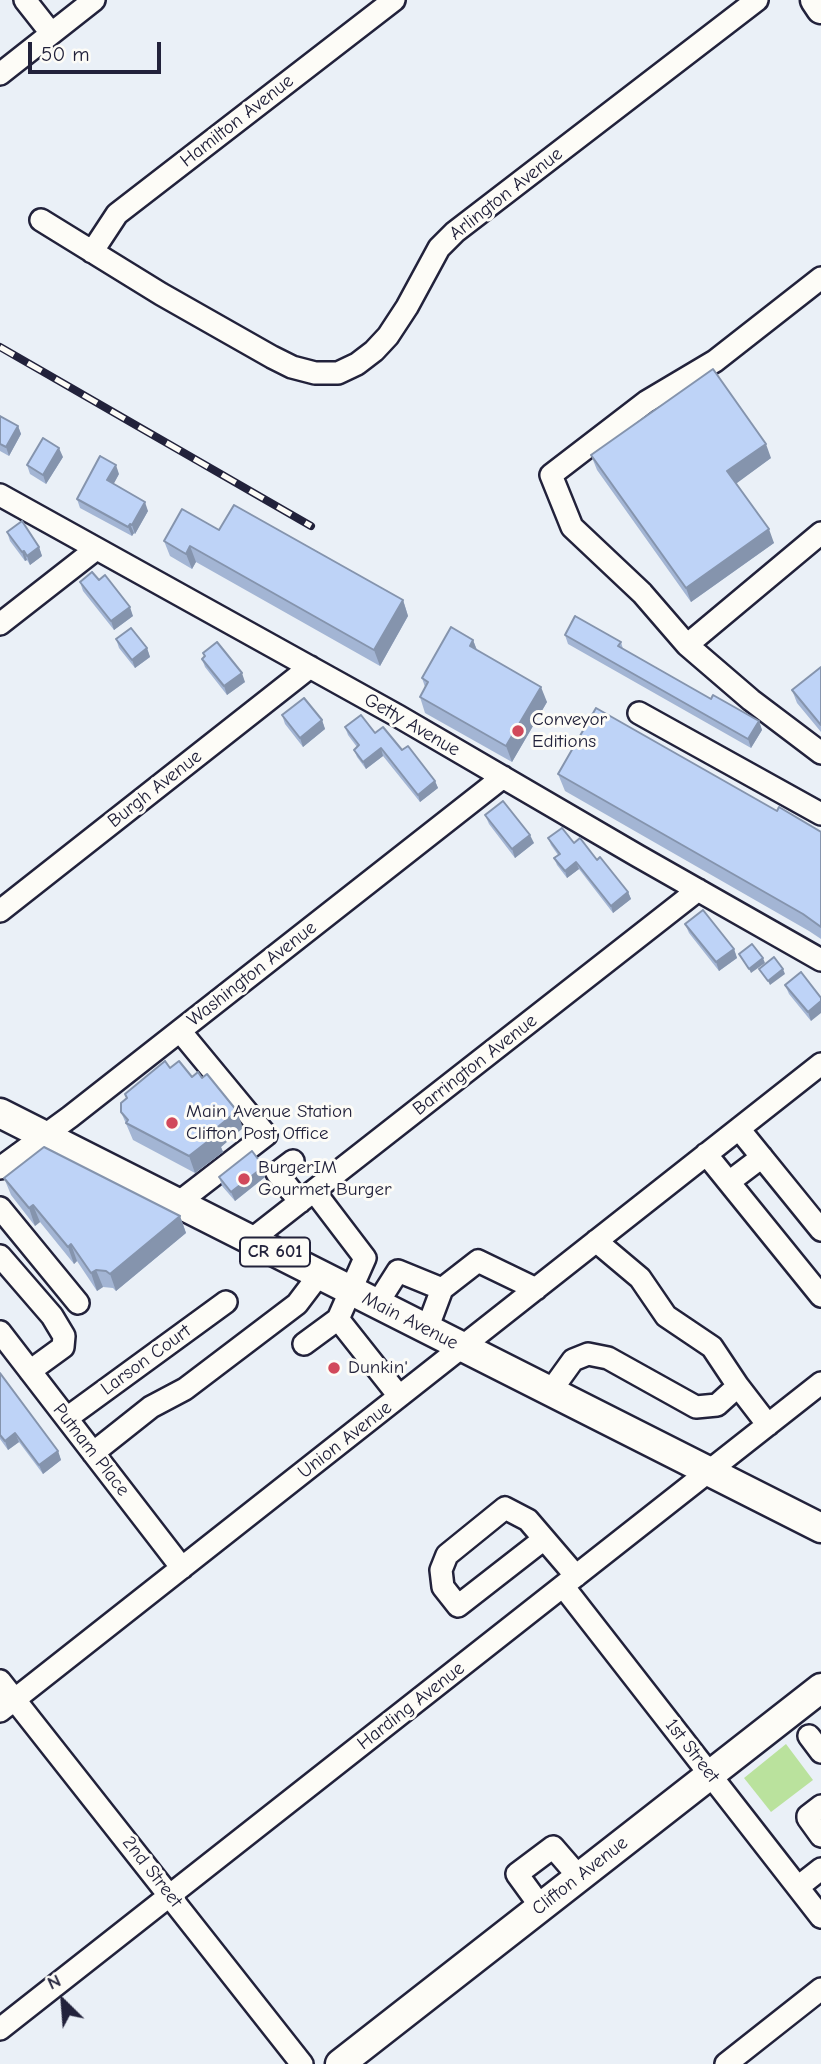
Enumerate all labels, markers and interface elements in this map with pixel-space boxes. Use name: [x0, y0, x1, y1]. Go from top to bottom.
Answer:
scale bar: [32, 28, 164, 72]
text: 50 m: [41, 42, 90, 66]
street label: Hamilton Avenue: [176, 70, 298, 172]
street label: Arlington Avenue: [445, 143, 567, 245]
street label: Getty Avenue: [360, 688, 464, 762]
place label: Conveyor Editions: [532, 709, 607, 753]
marker: Conveyor Editions: [510, 723, 526, 739]
street label: Burgh Avenue: [103, 745, 207, 833]
street label: Washington Avenue: [183, 917, 321, 1031]
street label: Barrington Avenue: [408, 1009, 542, 1121]
place label: Main Avenue Station Clifton Post Office: [186, 1101, 353, 1145]
marker: Main Avenue Station Clifton Post Office: [164, 1115, 180, 1131]
place label: BurgerIM Gourmet Burger: [258, 1157, 392, 1201]
marker: BurgerIM Gourmet Burger: [236, 1171, 252, 1187]
road number: CR 601: [240, 1238, 310, 1266]
street label: Main Avenue: [358, 1287, 462, 1355]
street label: Larson Court: [97, 1320, 195, 1400]
place label: Dunkin': [348, 1357, 408, 1379]
marker: Dunkin': [326, 1360, 342, 1376]
street label: Union Avenue: [294, 1396, 396, 1484]
street label: Putnam Place: [48, 1399, 134, 1501]
street label: Harding Avenue: [353, 1657, 469, 1755]
street label: 1st Street: [660, 1715, 724, 1787]
street label: 2nd Street: [117, 1832, 187, 1912]
street label: Clifton Avenue: [528, 1832, 632, 1920]
north arrow: [28, 1966, 98, 2036]
text: N: [44, 1969, 64, 1995]

